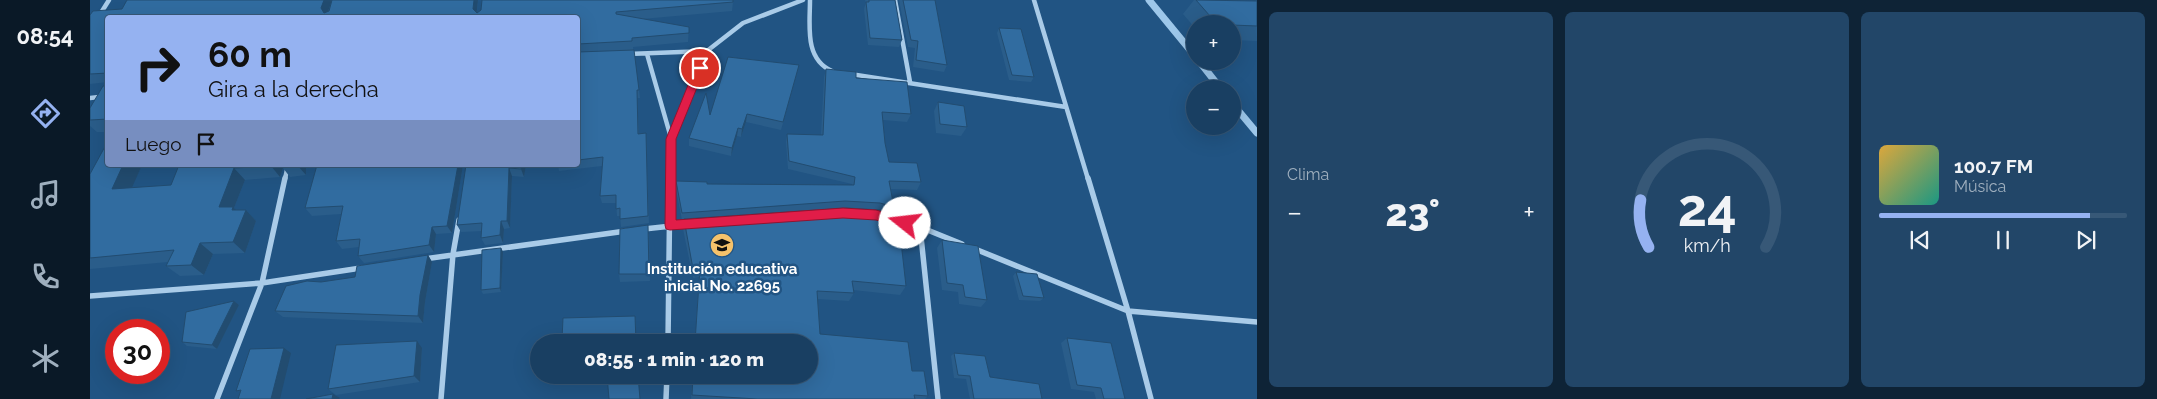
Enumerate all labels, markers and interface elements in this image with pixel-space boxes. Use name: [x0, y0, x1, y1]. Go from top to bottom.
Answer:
map controls: [1186, 15, 1241, 135]
button: +: [1186, 15, 1241, 70]
text: 08:54: [17, 23, 73, 49]
text: 60 m: [208, 34, 292, 75]
icon: right: [125, 35, 190, 100]
pin: [679, 47, 721, 89]
icon: arrive: [686, 54, 714, 82]
text: Gira a la derecha: [208, 76, 379, 102]
button: −: [1186, 80, 1241, 135]
icon: directions: [28, 96, 63, 131]
icon: arrive: [192, 130, 220, 158]
text: Luego: [125, 133, 182, 155]
text: 100.7 FM: [1954, 155, 2033, 177]
text: Clima: [1287, 165, 1329, 184]
icon: music: [28, 177, 63, 212]
text: 24: [1677, 177, 1737, 238]
text: Música: [1954, 177, 2006, 196]
text: 23°: [1386, 190, 1440, 235]
position arrow: [878, 196, 930, 248]
text: −: [1287, 196, 1302, 229]
text: +: [1523, 196, 1535, 229]
icon: previous: [1906, 226, 1934, 254]
icon: pause: [1989, 226, 2017, 254]
icon: next: [2072, 226, 2100, 254]
school or university icon: Institución educativa inicial No. 22695: [709, 232, 735, 258]
text: km/h: [1683, 235, 1731, 256]
icon: phone: [28, 259, 63, 294]
place label: Institución educativa inicial No. 22695: [647, 260, 798, 295]
speed limit sign: 30: [105, 319, 170, 384]
icon: climate: [28, 341, 63, 376]
text: 08:55 · 1 min · 120 m: [584, 348, 764, 370]

